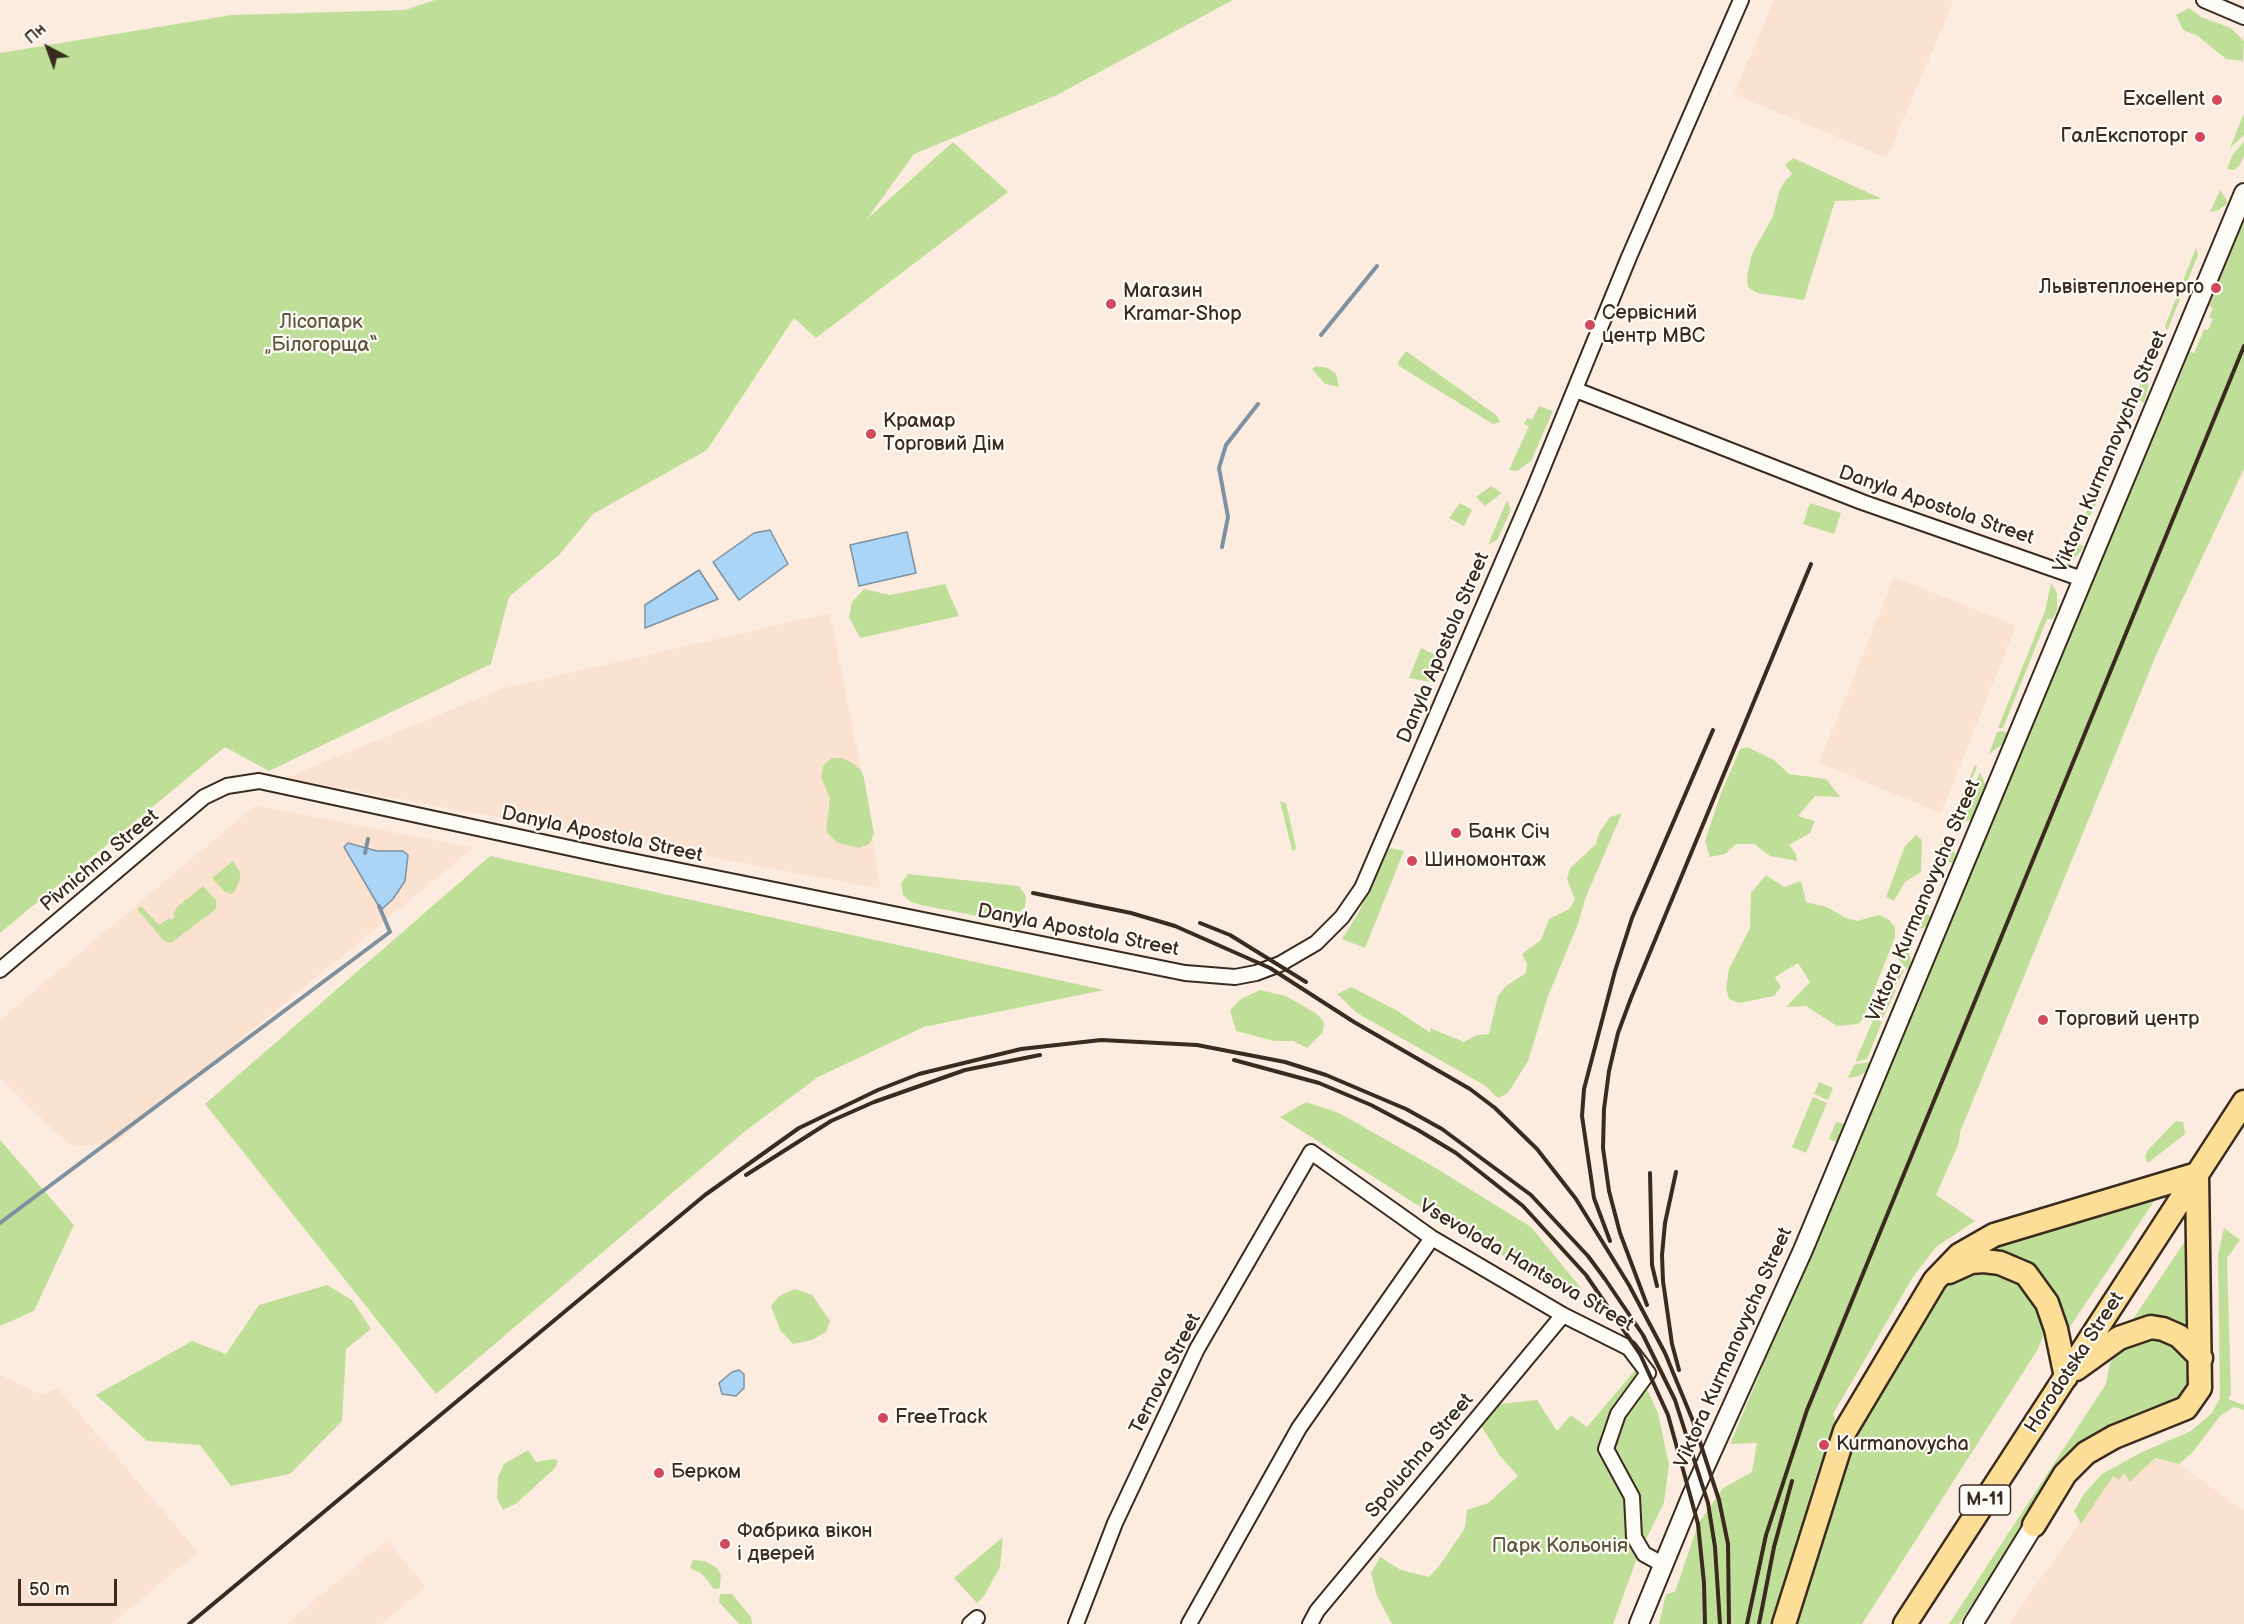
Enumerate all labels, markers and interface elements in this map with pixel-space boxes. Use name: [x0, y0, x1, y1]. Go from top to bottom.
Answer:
north arrow: [18, 18, 78, 78]
text: Пн: [22, 20, 50, 48]
place label: Excellent: [2123, 88, 2205, 112]
marker: Excellent: [2210, 93, 2224, 107]
place label: ГалЕкспоторг: [2061, 125, 2188, 149]
marker: ГалЕкспоторг: [2193, 130, 2207, 144]
place label: Львівтеплоенерго: [2039, 276, 2204, 300]
place label: Магазин Kramar-Shop: [1123, 280, 1242, 327]
marker: Львівтеплоенерго: [2209, 281, 2223, 295]
marker: Магазин Kramar-Shop: [1104, 297, 1118, 311]
place label: Сервісний центр МВС: [1602, 302, 1705, 349]
park label: Лісопарк „Білогорща“: [264, 311, 378, 358]
marker: Сервісний центр МВС: [1583, 318, 1597, 332]
street label: Viktora Kurmanovycha Street: [2049, 327, 2173, 577]
place label: Крамар Торговий Дім: [883, 410, 1005, 457]
marker: Крамар Торговий Дім: [864, 427, 878, 441]
street label: Danyla Apostola Street: [1835, 461, 2037, 551]
street label: Danyla Apostola Street: [1393, 549, 1495, 747]
street label: Viktora Kurmanovycha Street: [1862, 776, 1986, 1026]
street label: Danyla Apostola Street: [499, 802, 705, 868]
street label: Pivnichna Street: [36, 805, 164, 917]
place label: Банк Січ: [1468, 821, 1550, 845]
marker: Банк Січ: [1449, 826, 1463, 840]
place label: Шиномонтаж: [1424, 849, 1546, 873]
marker: Шиномонтаж: [1405, 854, 1419, 868]
street label: Danyla Apostola Street: [975, 900, 1181, 962]
place label: Торговий центр: [2055, 1008, 2199, 1032]
marker: Торговий центр: [2036, 1013, 2050, 1027]
street label: Vsevoloda Hantsova Street: [1414, 1195, 1638, 1337]
street label: Viktora Kurmanovycha Street: [1670, 1224, 1798, 1472]
street label: Horodotska Street: [2020, 1288, 2130, 1438]
street label: Ternova Street: [1125, 1310, 1207, 1438]
street label: Spoluchna Street: [1361, 1389, 1479, 1523]
place label: FreeTrack: [895, 1406, 987, 1430]
marker: FreeTrack: [876, 1411, 890, 1425]
place label: Kurmanovycha: [1836, 1433, 1969, 1457]
marker: Kurmanovycha: [1817, 1438, 1831, 1452]
place label: Берком: [671, 1461, 741, 1485]
marker: Берком: [652, 1466, 666, 1480]
road number: М-11: [1960, 1485, 2010, 1515]
place label: Фабрика вікон і дверей: [737, 1520, 873, 1567]
park label: Парк Кольонія: [1492, 1535, 1628, 1559]
marker: Фабрика вікон і дверей: [718, 1537, 732, 1551]
scale bar: [21, 1567, 120, 1605]
text: 50 m: [29, 1579, 70, 1600]

